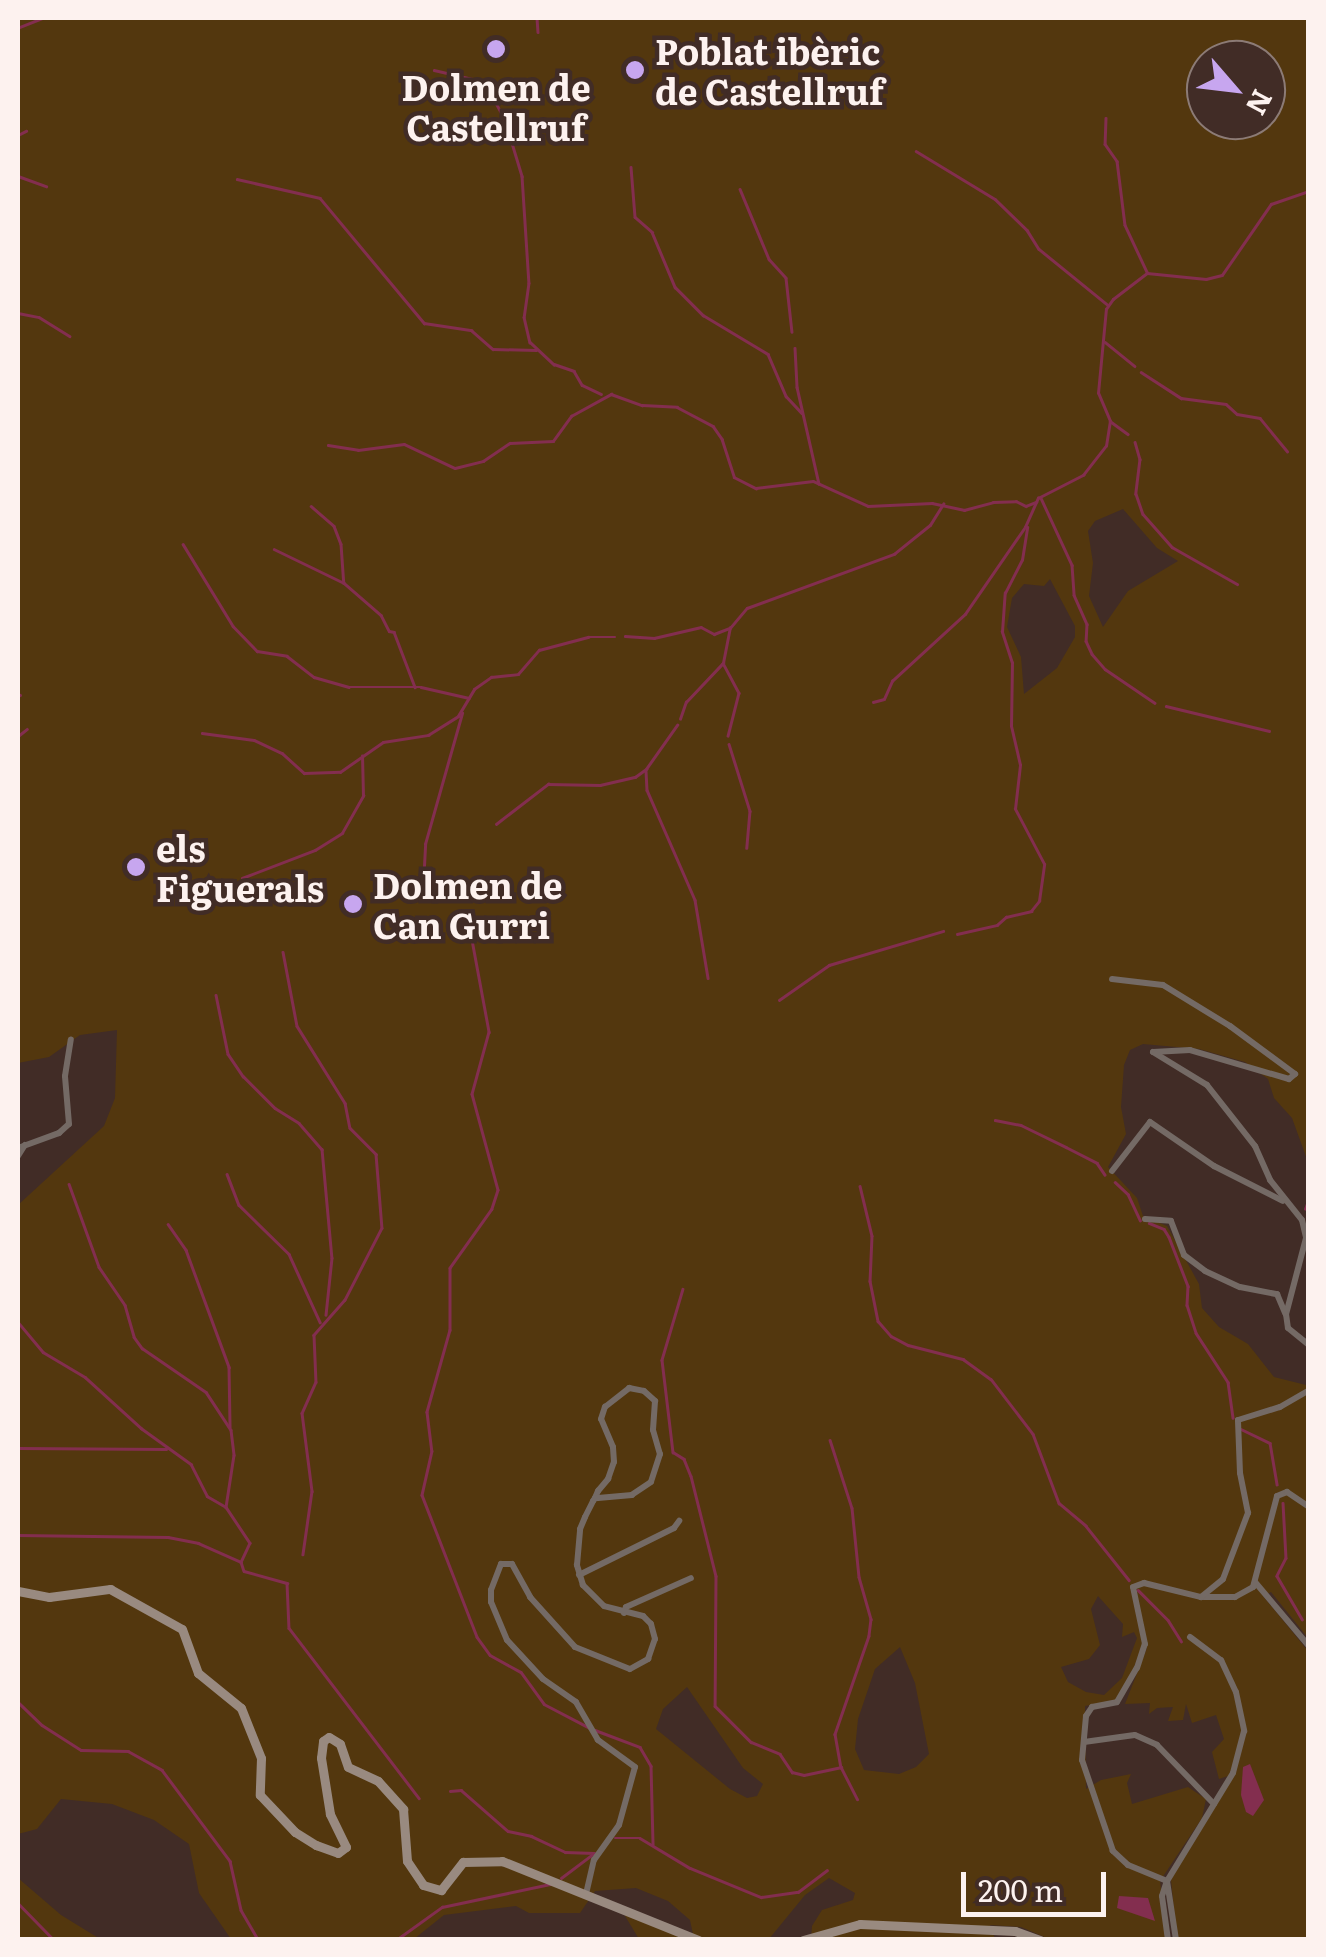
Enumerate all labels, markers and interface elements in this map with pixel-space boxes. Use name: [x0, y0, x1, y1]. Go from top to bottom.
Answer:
place label: Poblat ibèric de Castellruf: [655, 29, 884, 111]
marker: Dolmen de Castellruf: [485, 38, 507, 60]
north arrow: [1186, 40, 1286, 140]
marker: Poblat ibèric de Castellruf: [624, 59, 646, 81]
place label: Dolmen de Castellruf: [401, 65, 591, 147]
text: N: [1237, 83, 1285, 123]
place label: els Figuerals: [156, 826, 324, 908]
marker: els Figuerals: [125, 856, 147, 878]
place label: Dolmen de Can Gurri: [373, 863, 563, 945]
marker: Dolmen de Can Gurri: [342, 893, 364, 915]
scale bar: [966, 1852, 1111, 1914]
text: 200 m: [978, 1867, 1063, 1911]

